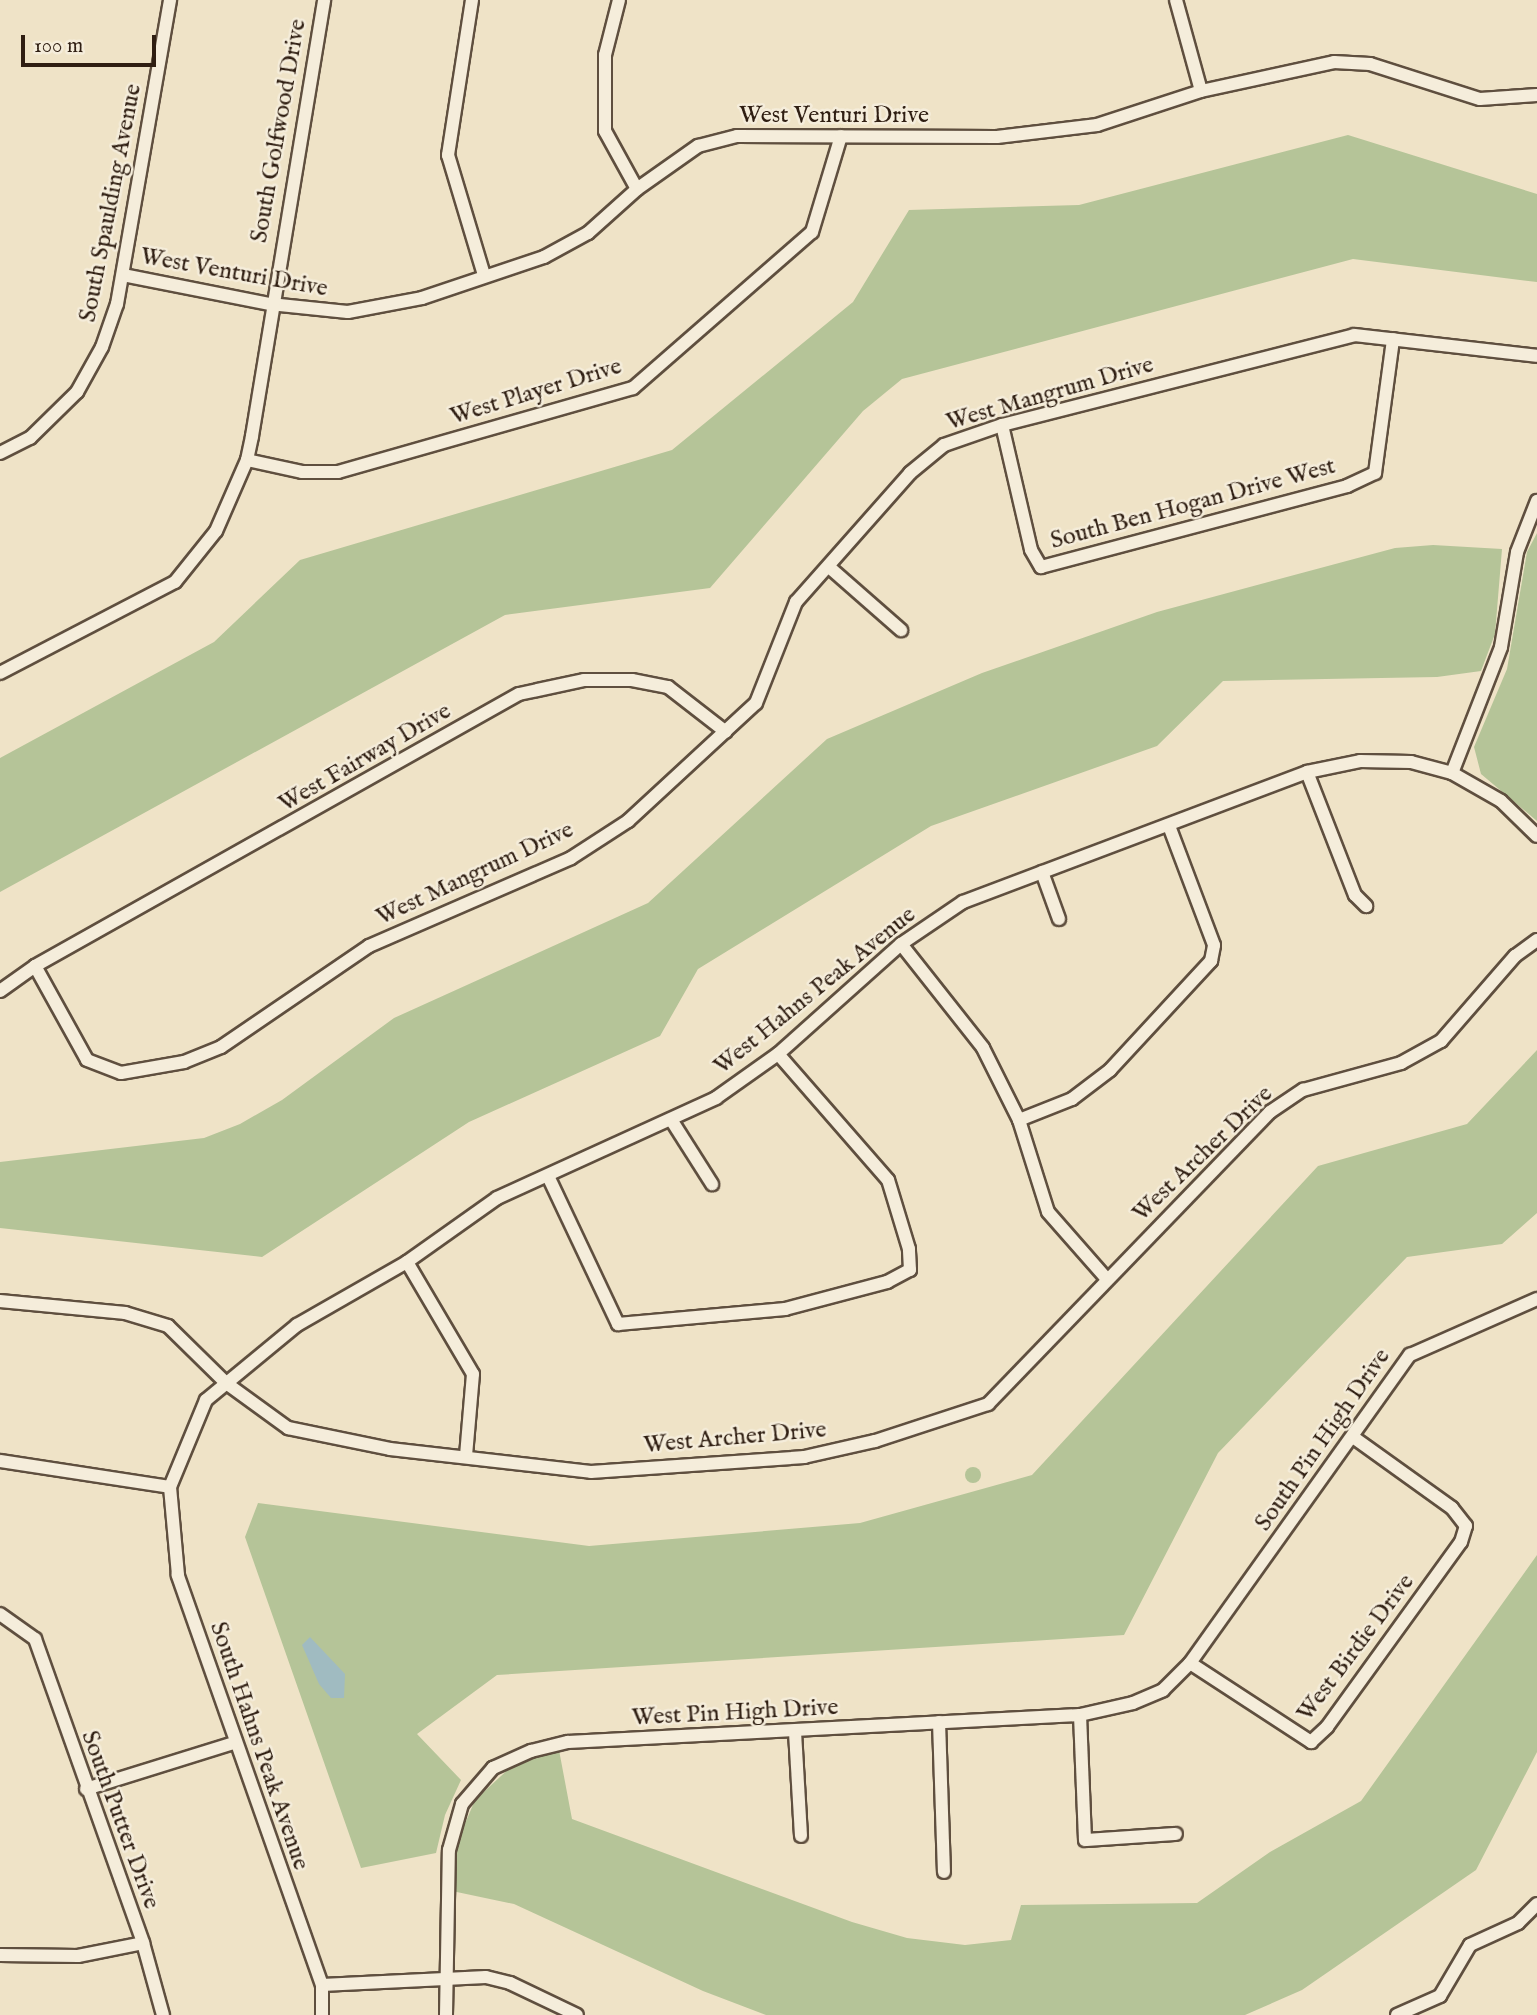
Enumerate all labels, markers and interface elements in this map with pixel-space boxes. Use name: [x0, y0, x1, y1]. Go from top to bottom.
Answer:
street label: South Golfwood Drive: [245, 17, 313, 245]
scale bar: [24, 21, 159, 65]
text: 100 m: [34, 33, 83, 60]
street label: South Spaulding Avenue: [74, 81, 148, 325]
street label: West Venturi Drive: [739, 102, 929, 130]
street label: West Venturi Drive: [138, 242, 330, 304]
street label: West Mangrum Drive: [943, 351, 1157, 437]
street label: West Player Drive: [447, 352, 625, 432]
street label: South Ben Hogan Drive West: [1047, 452, 1339, 556]
street label: West Fairway Drive: [274, 697, 456, 819]
street label: West Mangrum Drive: [372, 816, 578, 932]
street label: West Hahns Peak Avenue: [708, 901, 922, 1081]
street label: West Archer Drive: [1127, 1080, 1279, 1228]
street label: South Pin High Drive: [1249, 1343, 1397, 1537]
street label: West Archer Drive: [642, 1416, 828, 1460]
street label: West Birdie Drive: [1291, 1569, 1421, 1727]
street label: South Hahns Peak Avenue: [203, 1618, 315, 1874]
street label: West Pin High Drive: [631, 1693, 839, 1733]
street label: South Putter Drive: [74, 1727, 166, 1913]

